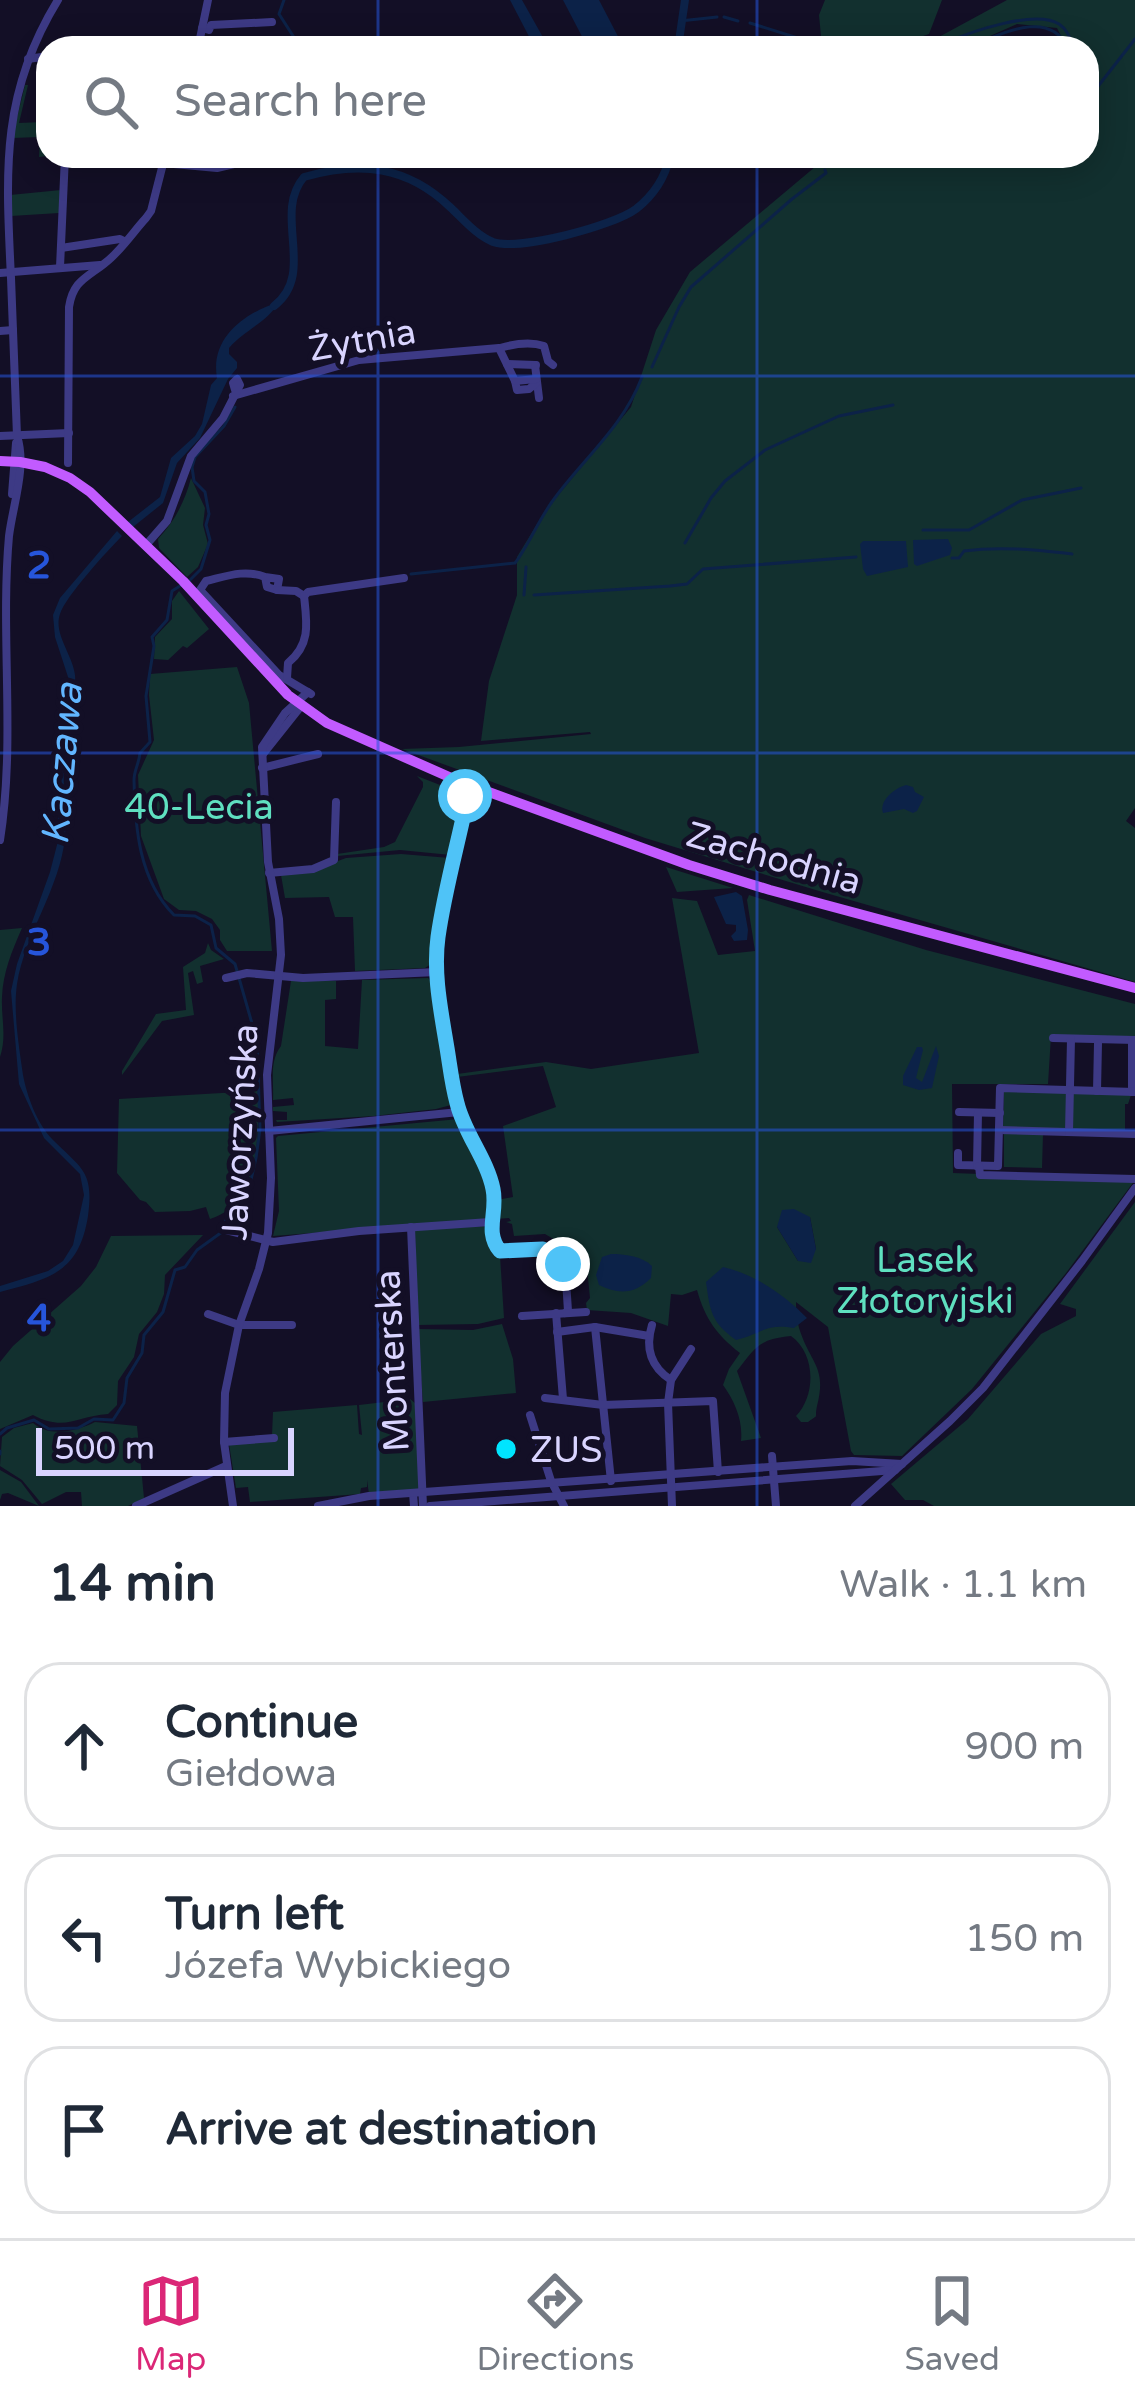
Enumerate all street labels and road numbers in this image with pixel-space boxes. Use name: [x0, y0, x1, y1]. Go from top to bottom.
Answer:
street label: Żytnia: [305, 310, 419, 371]
street label: Zachodnia: [681, 813, 866, 904]
street label: Jaworzyńska: [213, 1023, 268, 1241]
street label: Monterska: [366, 1269, 419, 1453]

